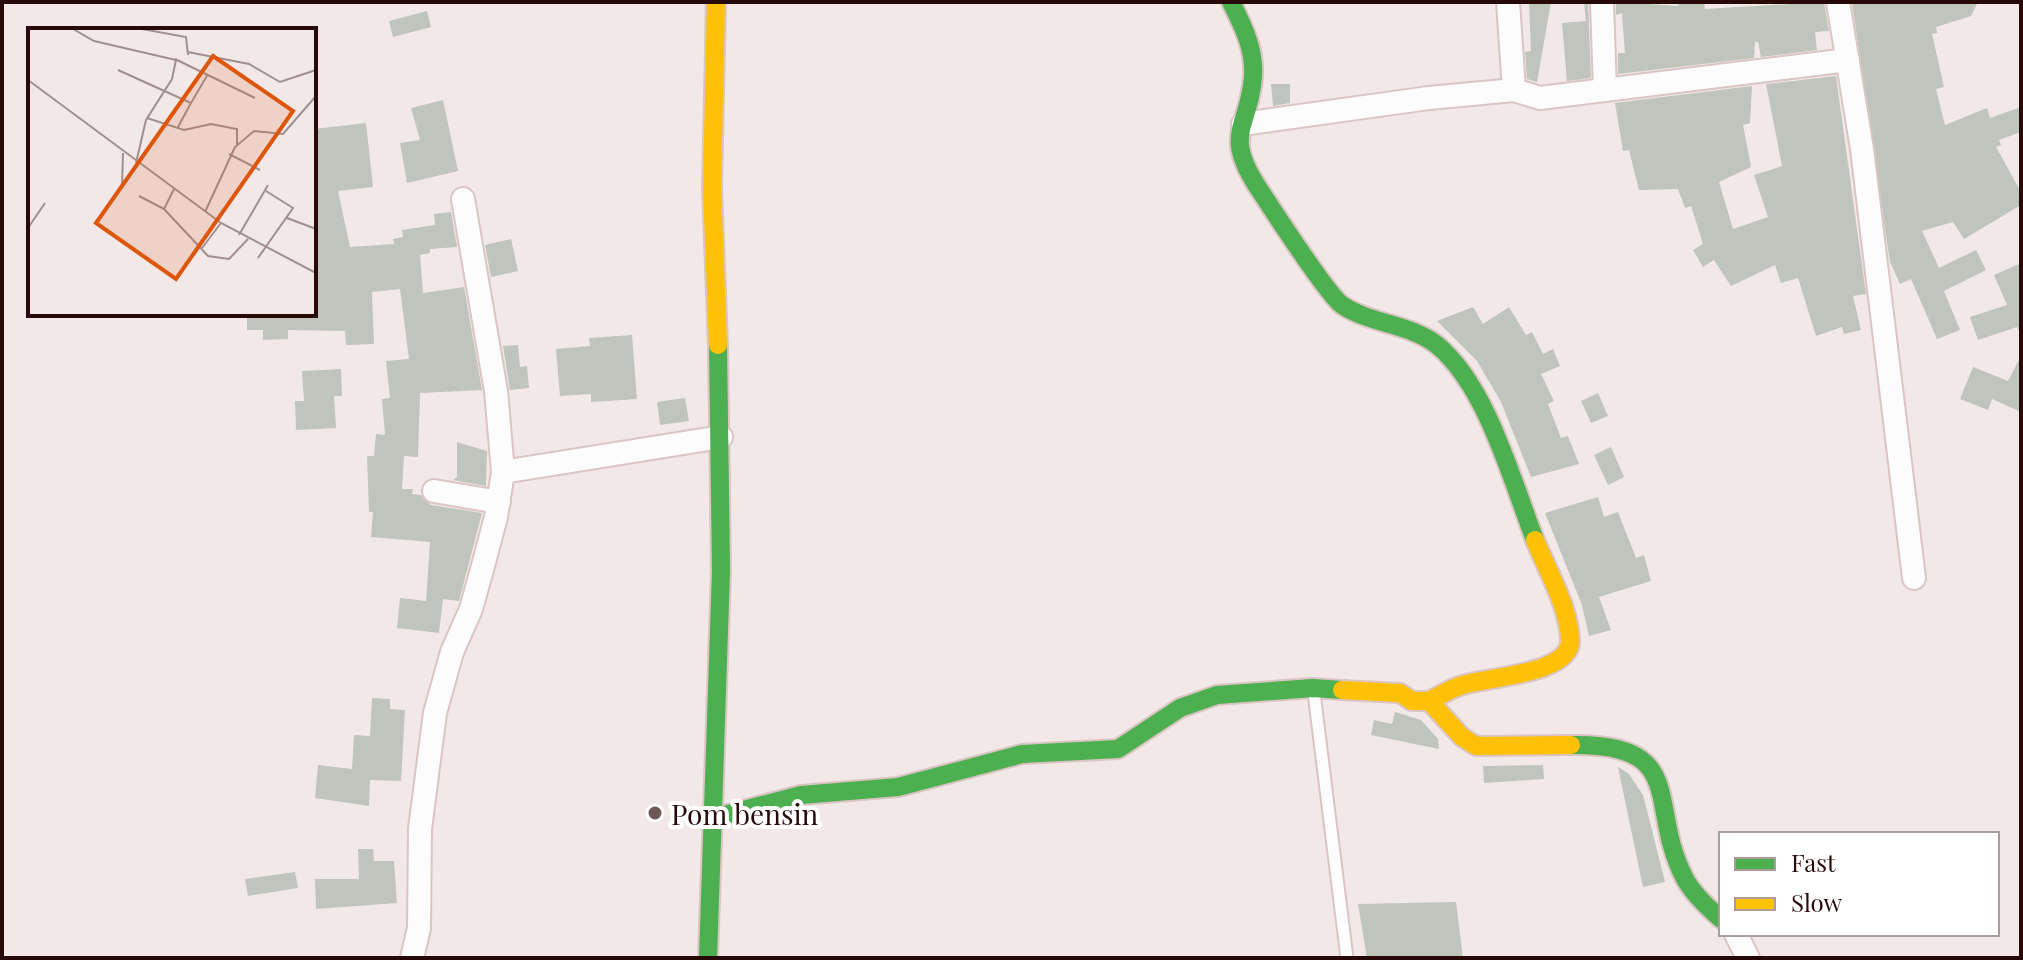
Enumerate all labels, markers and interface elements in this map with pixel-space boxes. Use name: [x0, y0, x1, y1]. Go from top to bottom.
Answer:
inset map: [28, 28, 316, 316]
place label: Pom bensin: [671, 795, 819, 832]
marker: Pom bensin: [646, 804, 664, 822]
legend: [1719, 832, 1999, 936]
text: Fast: [1791, 846, 1836, 878]
text: Slow: [1791, 886, 1843, 918]

